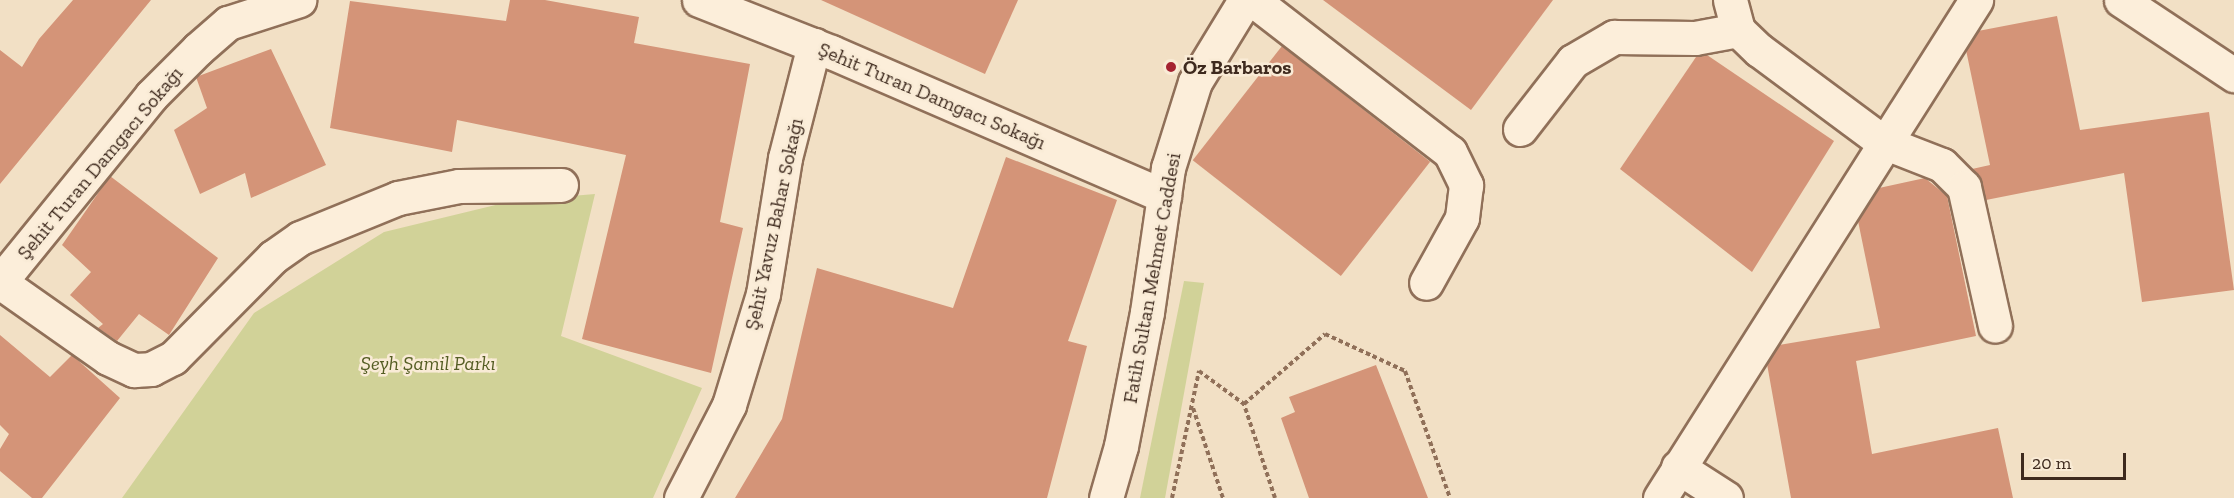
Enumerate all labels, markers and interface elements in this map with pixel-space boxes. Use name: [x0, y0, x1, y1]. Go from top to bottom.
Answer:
street label: Şehit Turan Damgacı Sokağı: [815, 37, 1049, 155]
place label: Öz Barbaros: [1183, 55, 1291, 79]
marker: Öz Barbaros: [1164, 60, 1178, 74]
street label: Şehit Turan Damgacı Sokağı: [12, 61, 188, 265]
street label: Şehit Yavuz Bahar Sokağı: [740, 115, 808, 333]
street label: Fatih Sultan Mehmet Caddesi: [1118, 151, 1186, 405]
park label: Şeyh Şamil Parkı: [360, 351, 496, 375]
scale bar: [2024, 441, 2129, 479]
text: 20 m: [2032, 452, 2071, 474]

